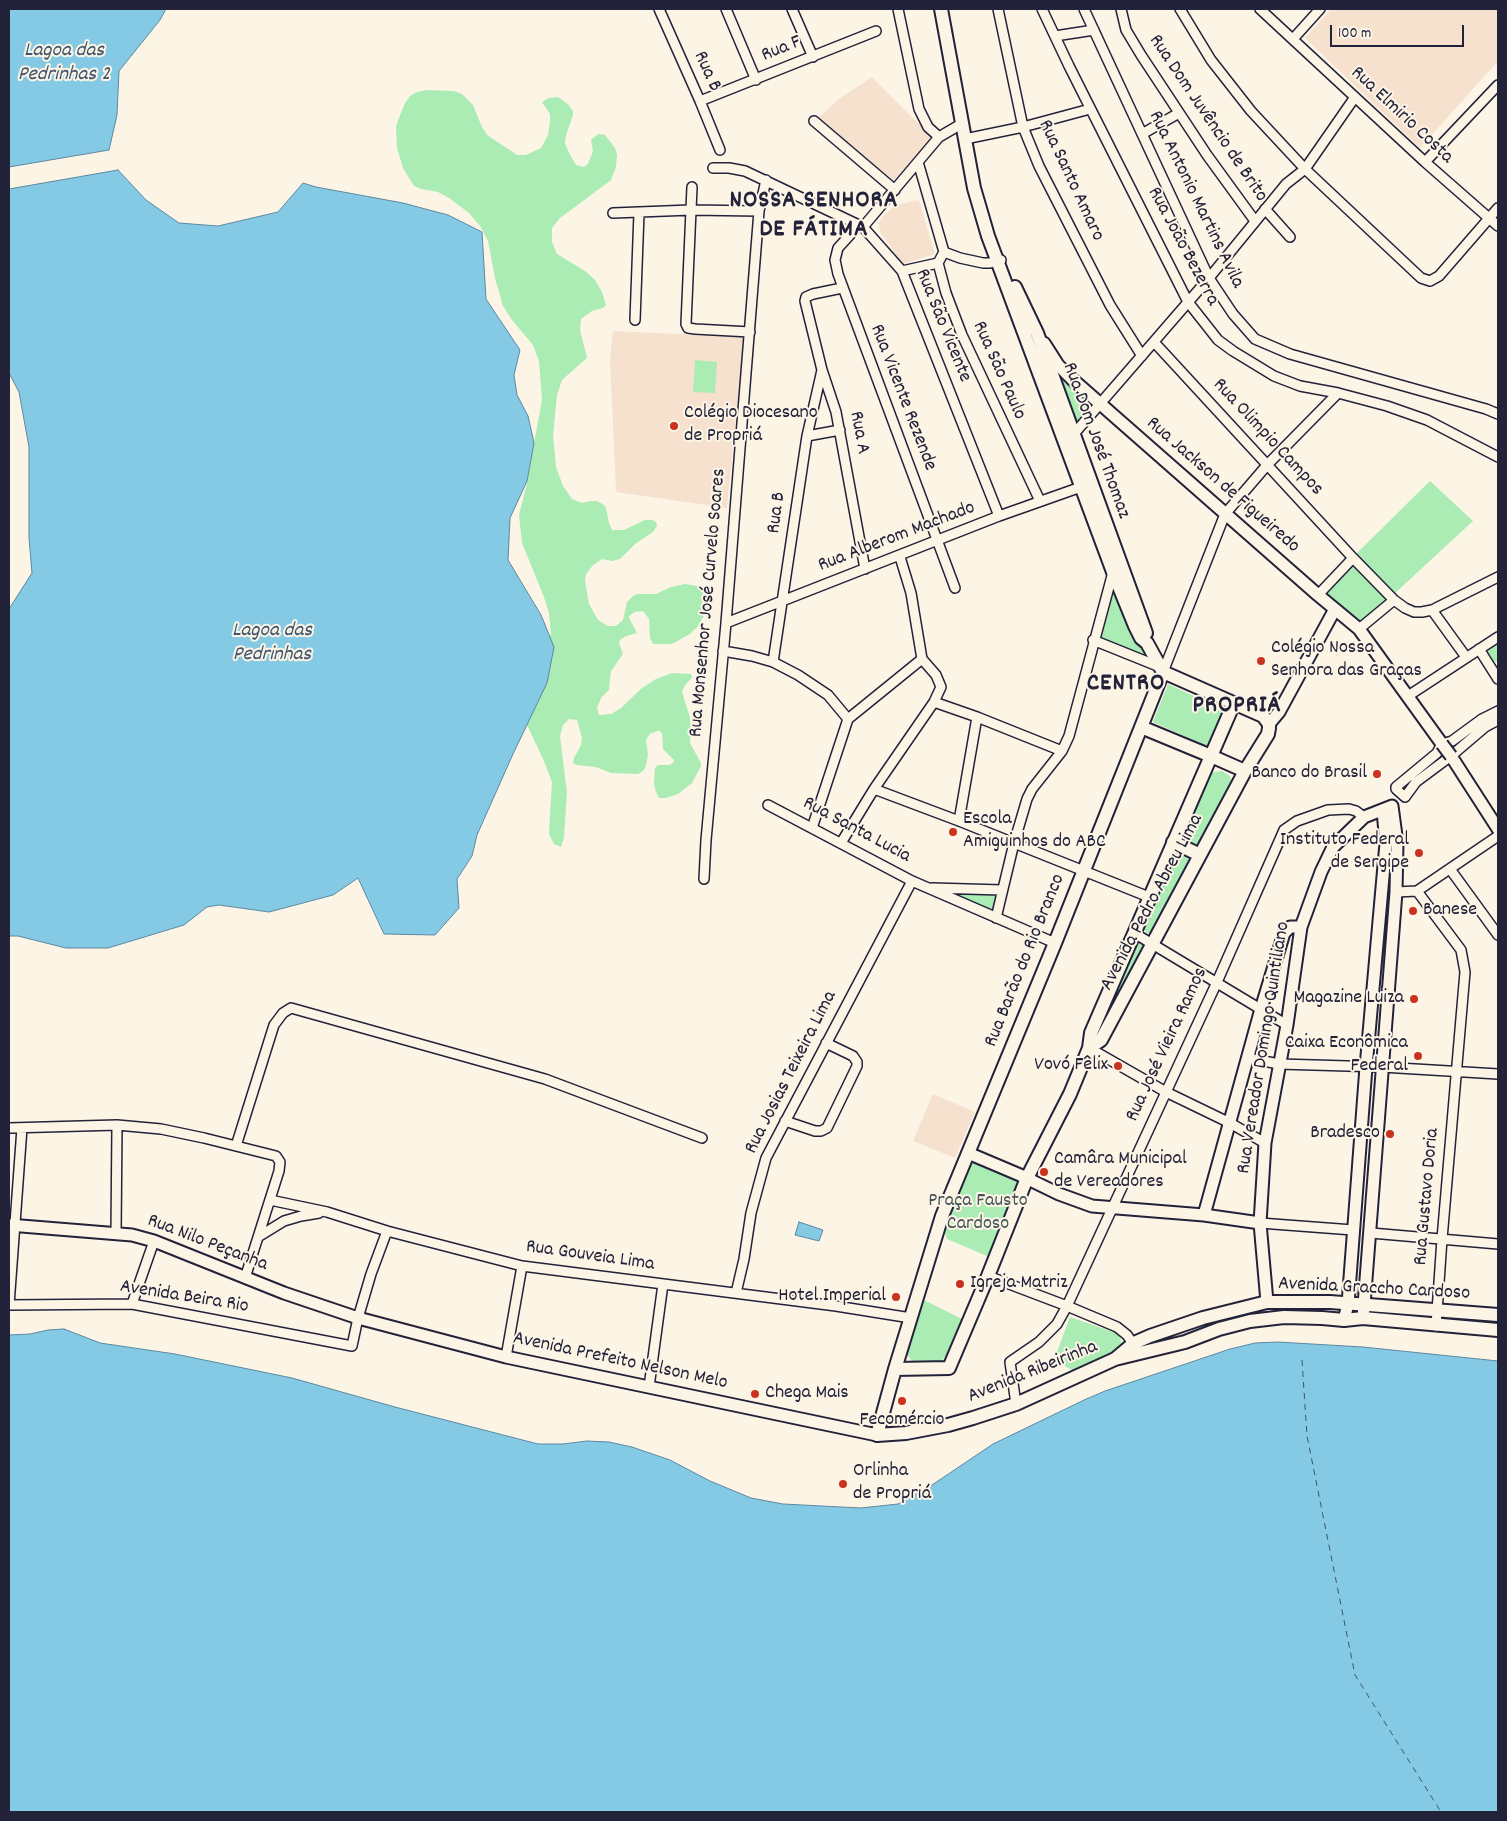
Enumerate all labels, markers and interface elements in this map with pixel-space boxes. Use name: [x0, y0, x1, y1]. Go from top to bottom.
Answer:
scale bar: [1332, 15, 1466, 47]
text: 100 m: [1338, 23, 1371, 45]
street label: Rua F: [758, 31, 806, 69]
street label: Rua Dom Juvêncio de Brito: [1142, 31, 1272, 207]
water label: Lagoa das Pedrinhas 2: [18, 39, 110, 89]
street label: Rua B: [687, 48, 725, 96]
street label: Rua Elmirio Costa: [1345, 62, 1457, 170]
street label: Rua Antonio Martins Avila: [1142, 108, 1248, 292]
street label: Rua Santo Amaro: [1031, 117, 1109, 245]
street label: Rua João Bezerra: [1141, 184, 1223, 310]
district label: NOSSA SENHORA DE FÁTIMA: [728, 188, 900, 247]
street label: Rua São Vicente: [908, 266, 976, 386]
street label: Rua São Paulo: [966, 318, 1030, 424]
street label: Rua Vicente Rezende: [863, 321, 941, 475]
street label: Rua Dom José Thomaz: [1056, 360, 1134, 522]
street label: Rua Olimpio Campos: [1206, 374, 1328, 502]
place label: Colégio Diocesano de Propriá: [684, 402, 818, 449]
street label: Rua A: [842, 409, 874, 457]
street label: Rua Jackson de Figueiredo: [1140, 413, 1304, 559]
marker: Colégio Diocesano de Propriá: [668, 420, 680, 432]
street label: Rua Monsenhor José Curvelo Soares: [685, 468, 733, 738]
street label: Rua B: [763, 491, 793, 535]
street label: Rua Alberom Machado: [815, 497, 979, 579]
water label: Lagoa das Pedrinhas: [232, 619, 312, 669]
place label: Colégio Nossa Senhora das Graças: [1271, 637, 1422, 684]
marker: Colégio Nossa Senhora das Graças: [1255, 655, 1267, 667]
district label: CENTRO: [1086, 671, 1166, 701]
district label: PROPRIÁ: [1192, 693, 1282, 723]
place label: Banco do Brasil: [1251, 762, 1367, 786]
marker: Banco do Brasil: [1371, 768, 1383, 780]
street label: Rua Santa Lucia: [798, 792, 914, 870]
place label: Escola Amiguinhos do ABC: [963, 808, 1106, 855]
street label: Avenida Pedro Abreu Lima: [1096, 811, 1210, 995]
marker: Escola Amiguinhos do ABC: [947, 826, 959, 838]
place label: Instituto Federal de Sergipe: [1280, 829, 1409, 876]
marker: Instituto Federal de Sergipe: [1413, 847, 1425, 859]
street label: Rua Barão do Rio Branco: [980, 871, 1072, 1051]
place label: Banese: [1423, 899, 1477, 923]
marker: Banese: [1407, 905, 1419, 917]
street label: Rua Vereador Domingo Quintiliano: [1233, 920, 1297, 1176]
street label: Rua José Vieira Ramos: [1122, 964, 1214, 1126]
place label: Magazine Luiza: [1293, 987, 1404, 1011]
street label: Rua Josias Teixeira Lima: [741, 988, 843, 1158]
marker: Magazine Luiza: [1408, 993, 1420, 1005]
place label: Caixa Econômica Federal: [1285, 1032, 1408, 1079]
marker: Caixa Econômica Federal: [1412, 1050, 1424, 1062]
place label: Vovó Fêlix: [1034, 1054, 1108, 1078]
marker: Vovó Fêlix: [1112, 1060, 1124, 1072]
place label: Bradesco: [1310, 1122, 1380, 1146]
street label: Rua Gustavo Doria: [1410, 1127, 1446, 1267]
marker: Bradesco: [1384, 1128, 1396, 1140]
place label: Camâra Municipal de Vereadores: [1054, 1148, 1187, 1195]
marker: Camâra Municipal de Vereadores: [1038, 1166, 1050, 1178]
park label: Praça Fausto Cardoso: [928, 1190, 1028, 1237]
street label: Rua Nilo Peçanha: [143, 1210, 271, 1278]
street label: Rua Gouveia Lima: [524, 1236, 656, 1278]
place label: Igreja Matriz: [970, 1272, 1068, 1296]
street label: Avenida Graccho Cardoso: [1277, 1273, 1471, 1307]
street label: Avenida Beira Rio: [118, 1276, 250, 1320]
marker: Igreja Matriz: [954, 1278, 966, 1290]
place label: Hotel Imperial: [778, 1285, 886, 1309]
marker: Hotel Imperial: [890, 1291, 902, 1303]
street label: Avenida Prefeito Nelson Melo: [511, 1328, 729, 1396]
street label: Avenida Ribeirinha: [965, 1336, 1101, 1410]
place label: Chega Mais: [765, 1382, 849, 1406]
marker: Chega Mais: [749, 1388, 761, 1400]
marker: Fecomércio: [896, 1395, 908, 1407]
place label: Fecomércio: [859, 1409, 945, 1433]
place label: Orlinha de Propriá: [853, 1460, 931, 1507]
marker: Orlinha de Propriá: [837, 1478, 849, 1490]

